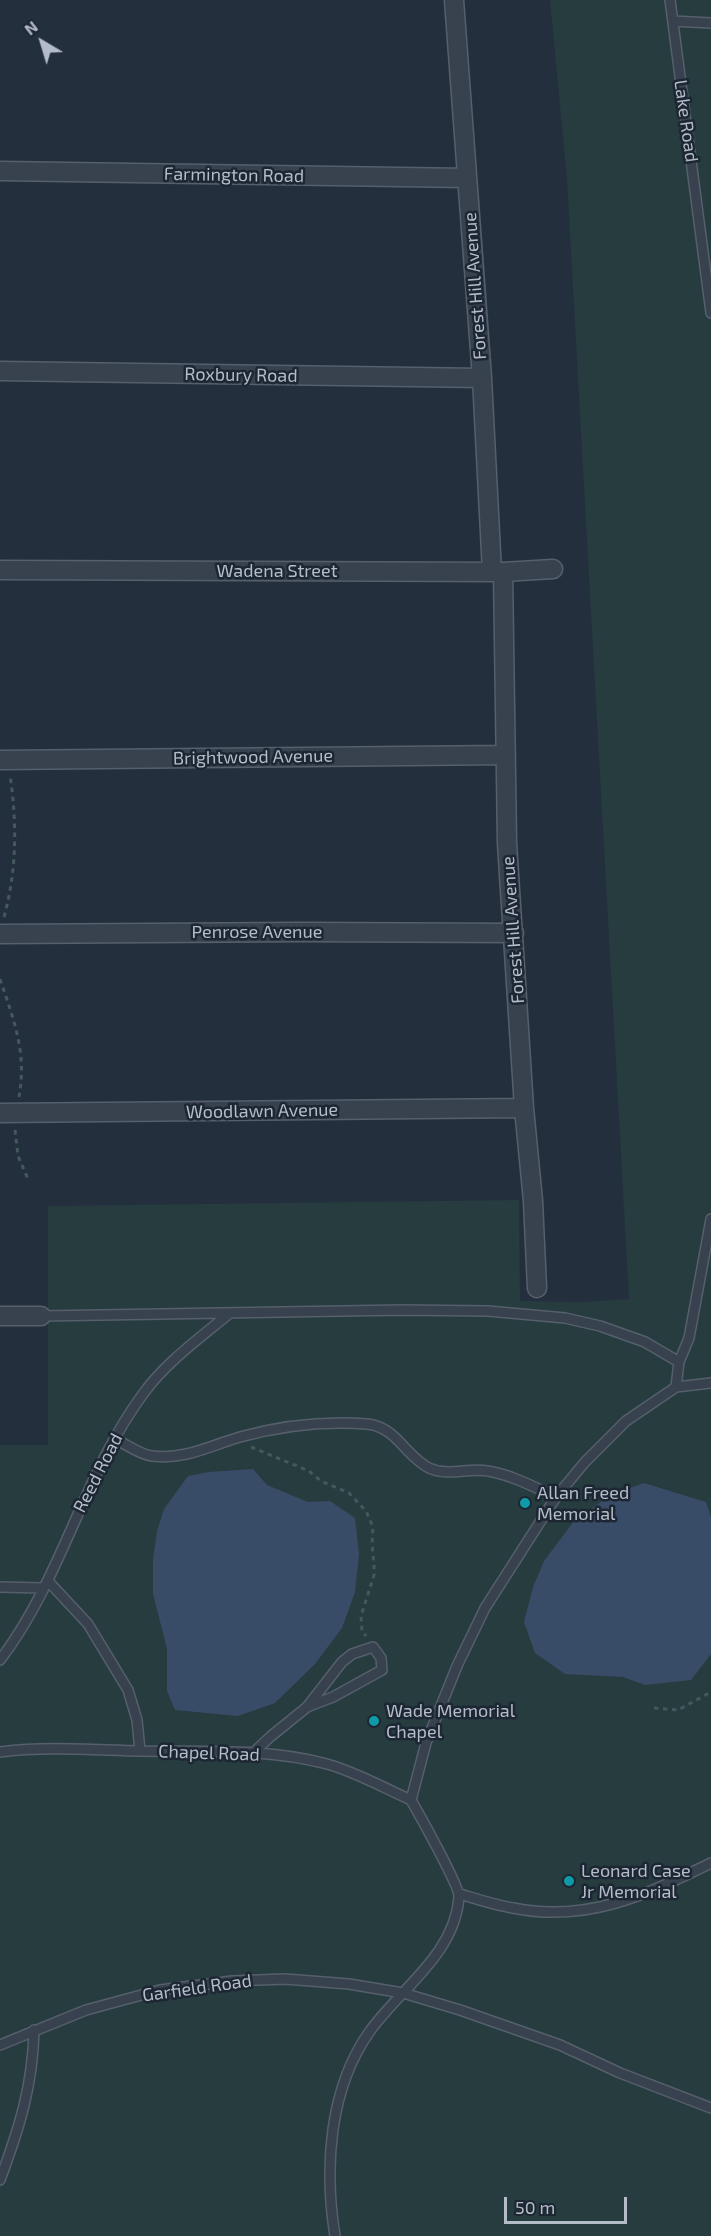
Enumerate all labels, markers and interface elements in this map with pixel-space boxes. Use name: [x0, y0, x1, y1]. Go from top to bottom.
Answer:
north arrow: [12, 12, 72, 72]
text: N: [20, 16, 41, 38]
street label: Lake Road: [670, 78, 702, 164]
street label: Farmington Road: [164, 163, 304, 187]
street label: Forest Hill Avenue: [459, 212, 491, 360]
street label: Roxbury Road: [184, 363, 298, 387]
street label: Wadena Street: [216, 560, 338, 582]
street label: Brightwood Avenue: [173, 745, 333, 769]
street label: Forest Hill Avenue: [497, 856, 529, 1004]
street label: Penrose Avenue: [192, 921, 322, 943]
street label: Woodlawn Avenue: [186, 1099, 338, 1123]
street label: Reed Road: [69, 1430, 127, 1516]
place label: Allan Freed Memorial: [537, 1482, 629, 1524]
marker: Allan Freed Memorial: [518, 1496, 532, 1510]
place label: Wade Memorial Chapel: [386, 1700, 515, 1742]
marker: Wade Memorial Chapel: [367, 1714, 381, 1728]
street label: Chapel Road: [158, 1740, 260, 1766]
place label: Leonard Case Jr Memorial: [581, 1860, 691, 1902]
marker: Leonard Case Jr Memorial: [562, 1874, 576, 1888]
street label: Garfield Road: [141, 1970, 253, 2006]
scale bar: [507, 2185, 630, 2223]
text: 50 m: [515, 2196, 555, 2218]

